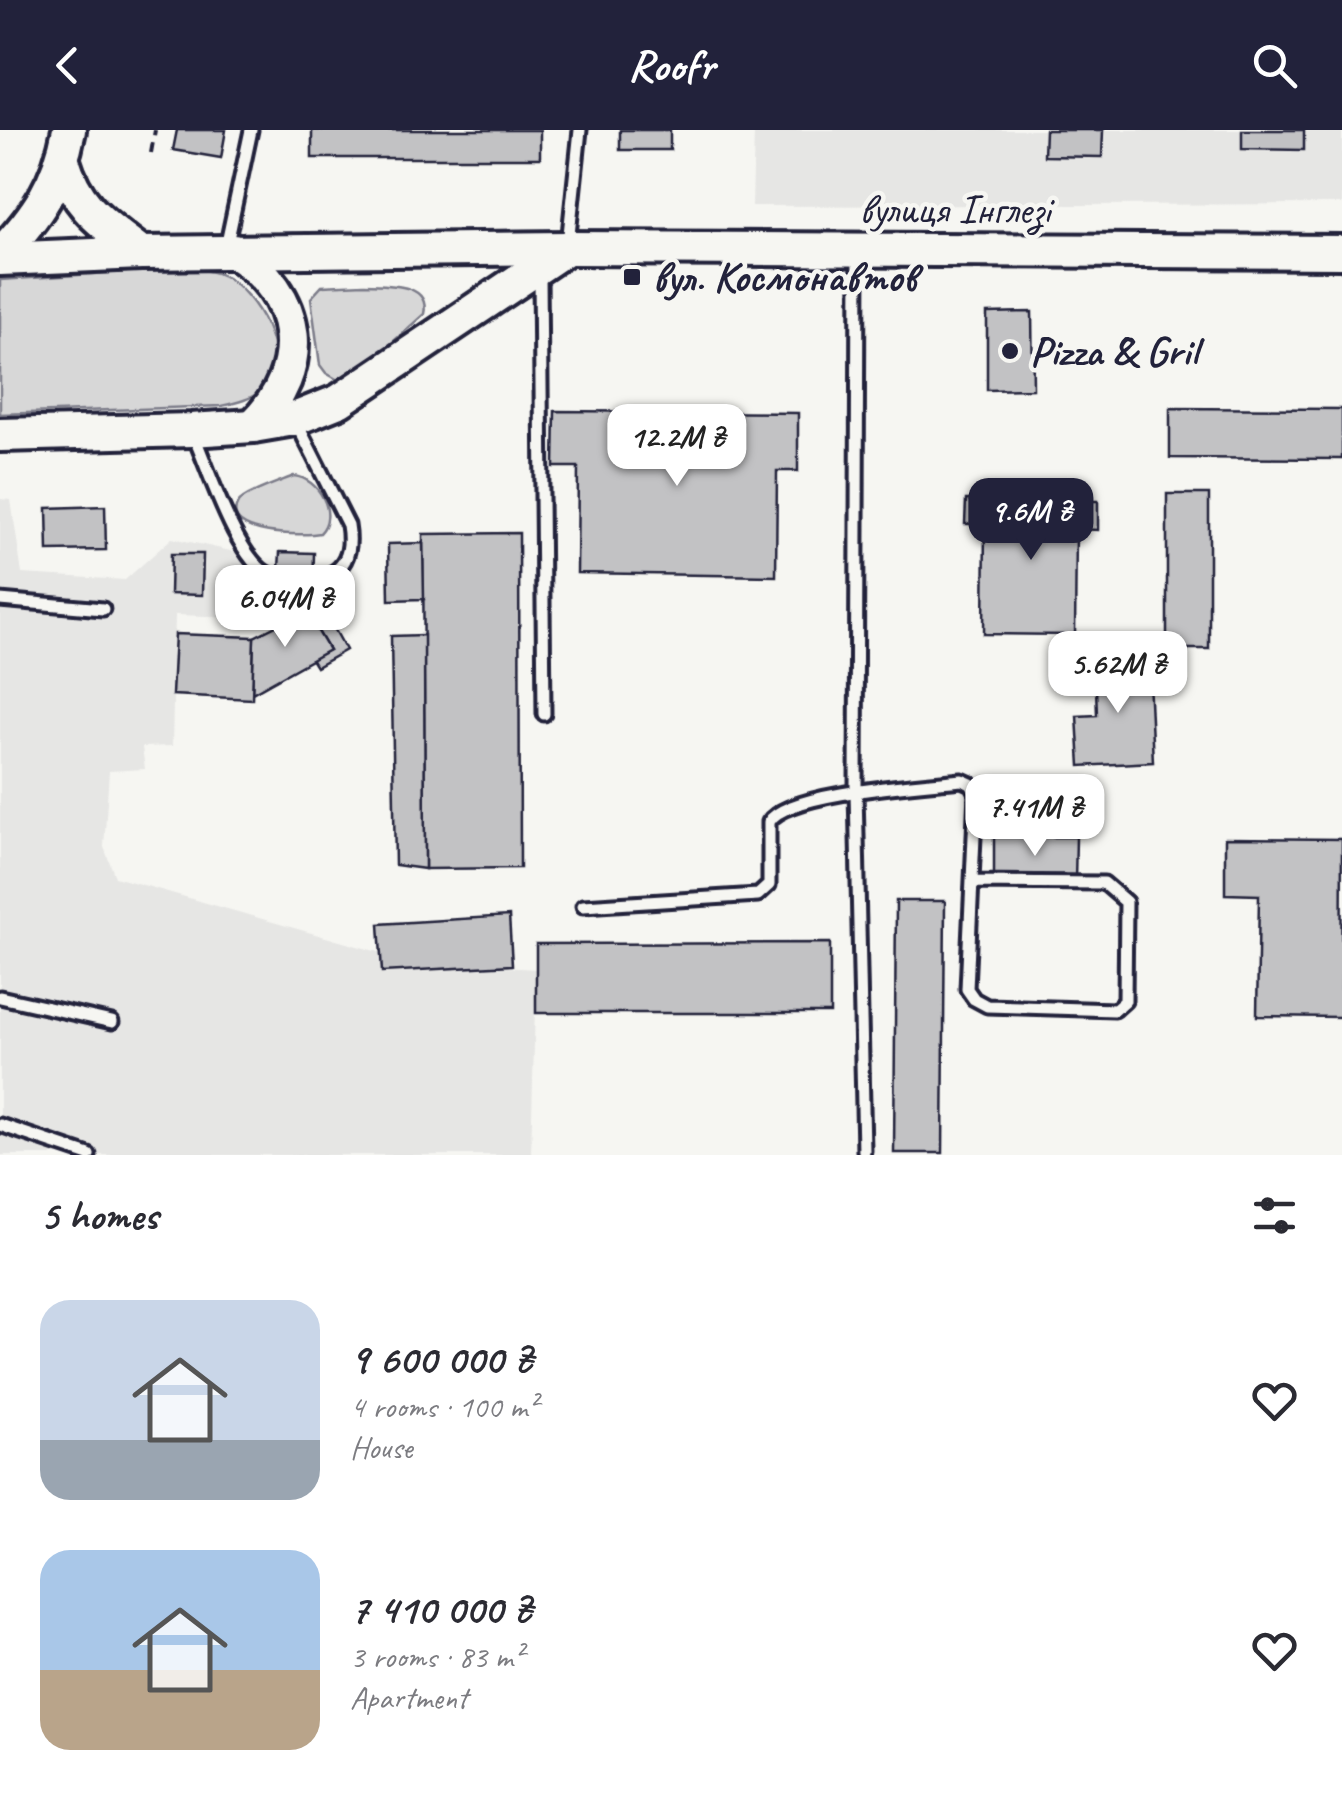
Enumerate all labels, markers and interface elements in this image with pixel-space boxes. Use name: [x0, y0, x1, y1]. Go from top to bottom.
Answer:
text: Roofr: [628, 37, 714, 94]
icon: back: [40, 38, 95, 93]
icon: search: [1247, 38, 1302, 93]
street label: вулиця Інглезі: [859, 183, 1056, 236]
place label: вул. Космонавтов: [652, 251, 924, 304]
marker: вул. Космонавтов: [621, 266, 643, 288]
place label: Pizza & Gril: [1030, 325, 1205, 378]
marker: Pizza & Gril: [999, 340, 1021, 362]
pin: 12.2M ₴: [585, 404, 769, 489]
text: 12.2M ₴: [629, 416, 725, 457]
pin: 9.6M ₴: [950, 478, 1112, 563]
text: 9.6M ₴: [990, 490, 1072, 531]
pin: 6.04M ₴: [193, 565, 377, 650]
text: 6.04M ₴: [237, 577, 333, 618]
pin: 5.62M ₴: [1026, 631, 1210, 716]
text: 5.62M ₴: [1070, 643, 1166, 684]
pin: 7.41M ₴: [943, 774, 1127, 859]
text: 7.41M ₴: [987, 786, 1083, 827]
icon: filters: [1247, 1188, 1302, 1243]
text: 5 homes: [40, 1189, 158, 1242]
text: 9 600 000 ₴: [350, 1333, 532, 1386]
icon: home: [120, 1340, 240, 1460]
icon: heart: [1247, 1373, 1302, 1428]
text: 4 rooms · 100 m²: [350, 1386, 537, 1427]
text: House: [350, 1427, 412, 1468]
text: 7 410 000 ₴: [350, 1583, 532, 1636]
icon: home: [120, 1590, 240, 1710]
icon: heart: [1247, 1623, 1302, 1678]
text: 3 rooms · 83 m²: [350, 1636, 523, 1677]
text: Apartment: [350, 1677, 468, 1718]

